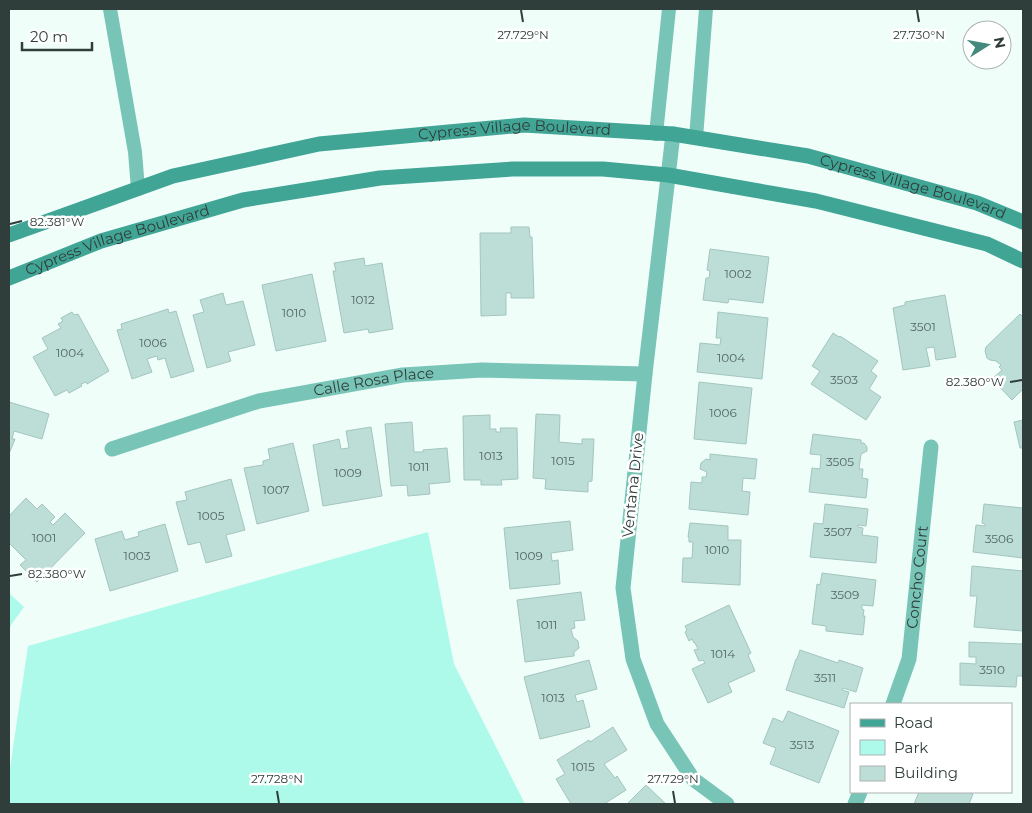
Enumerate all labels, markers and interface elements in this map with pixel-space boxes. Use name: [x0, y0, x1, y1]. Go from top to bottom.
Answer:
scale bar: [22, 20, 92, 52]
north arrow: [962, 20, 1012, 70]
text: 20 m: [30, 27, 68, 46]
text: 27.729°N: [497, 27, 549, 42]
text: 27.730°N: [893, 27, 945, 42]
text: N: [990, 35, 1010, 50]
street label: Cypress Village Boulevard: [417, 115, 612, 144]
street label: Cypress Village Boulevard: [818, 150, 1009, 223]
street label: Cypress Village Boulevard: [22, 200, 212, 280]
text: 82.381°W: [30, 214, 84, 229]
house number: 1002: [724, 266, 752, 281]
house number: 1012: [351, 292, 375, 307]
house number: 1010: [282, 305, 306, 320]
house number: 3501: [910, 319, 936, 334]
house number: 1006: [139, 335, 167, 350]
house number: 1004: [56, 345, 84, 360]
house number: 1004: [717, 350, 745, 365]
street label: Calle Rosa Place: [312, 363, 435, 400]
house number: 3503: [830, 372, 858, 387]
text: 82.380°W: [946, 374, 1004, 389]
house number: 1006: [709, 405, 737, 420]
street label: Ventana Drive: [618, 431, 647, 539]
house number: 1013: [479, 448, 503, 463]
house number: 1015: [551, 453, 575, 468]
house number: 3505: [826, 454, 854, 469]
house number: 1011: [409, 459, 429, 474]
house number: 1009: [334, 465, 362, 480]
house number: 1007: [262, 482, 290, 497]
house number: 1005: [197, 508, 225, 523]
house number: 3507: [824, 524, 852, 539]
street label: Concho Court: [902, 525, 932, 630]
house number: 1001: [32, 530, 56, 545]
house number: 3506: [985, 531, 1013, 546]
house number: 1010: [705, 542, 729, 557]
house number: 1003: [124, 548, 151, 563]
house number: 1009: [515, 548, 543, 563]
text: 82.380°W: [28, 566, 86, 581]
house number: 3509: [831, 587, 859, 602]
house number: 1011: [537, 617, 557, 632]
house number: 1014: [711, 646, 735, 661]
house number: 3510: [979, 662, 1005, 677]
house number: 3511: [814, 670, 836, 685]
house number: 1013: [541, 690, 565, 705]
legend: [850, 703, 1012, 793]
text: Road: [894, 713, 933, 732]
house number: 3513: [790, 737, 814, 752]
text: Park: [894, 738, 928, 757]
house number: 1015: [571, 759, 595, 774]
text: Building: [894, 763, 958, 782]
text: 27.728°N: [251, 771, 303, 786]
text: 27.729°N: [647, 771, 699, 786]

